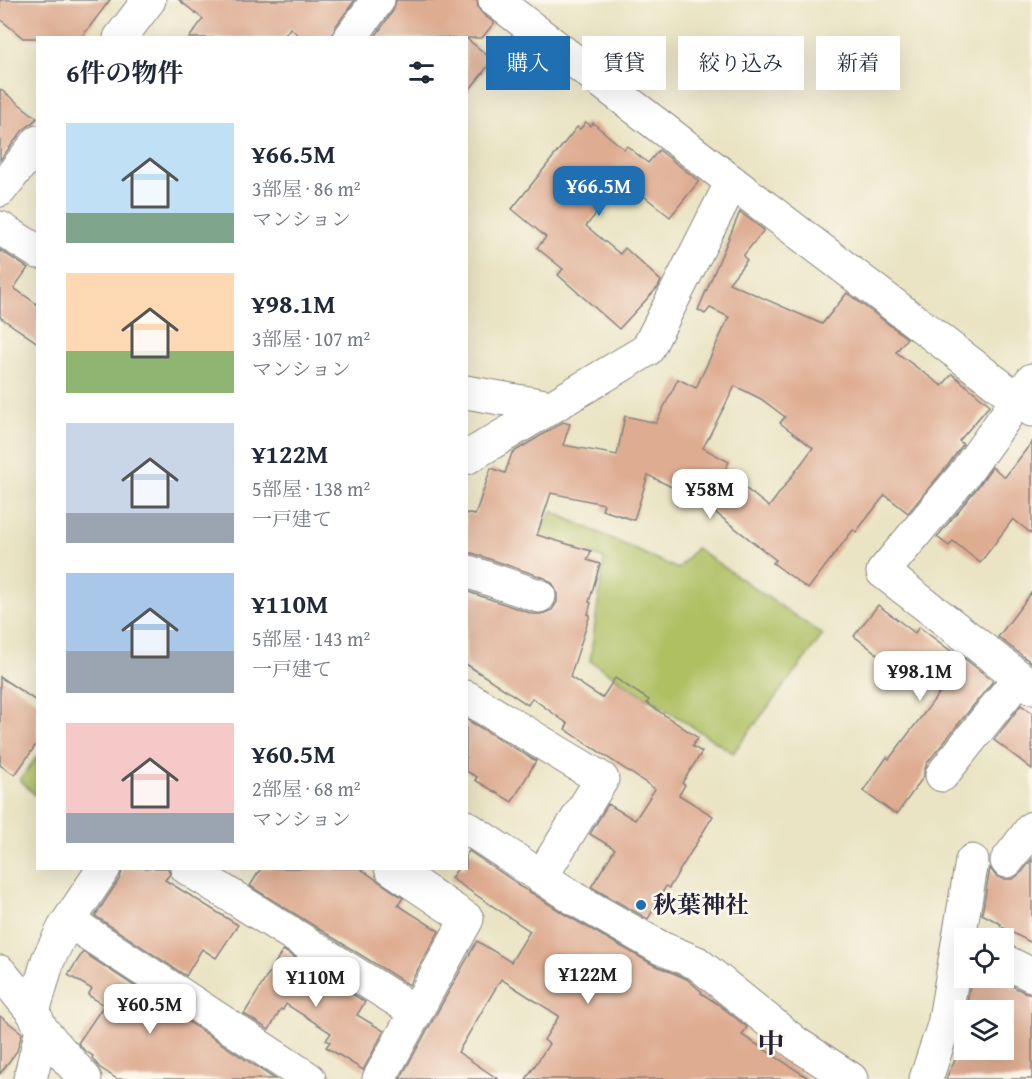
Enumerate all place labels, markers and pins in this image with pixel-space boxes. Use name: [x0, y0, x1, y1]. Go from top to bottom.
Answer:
pin: ¥66.5M: [550, 166, 648, 217]
pin: ¥58M: [674, 469, 746, 520]
pin: ¥98.1M: [871, 651, 969, 702]
place label: 秋葉神社: [653, 887, 749, 922]
marker: 秋葉神社: [634, 898, 648, 912]
pin: ¥122M: [546, 954, 630, 1005]
pin: ¥110M: [274, 957, 358, 1008]
pin: ¥60.5M: [101, 984, 199, 1035]

